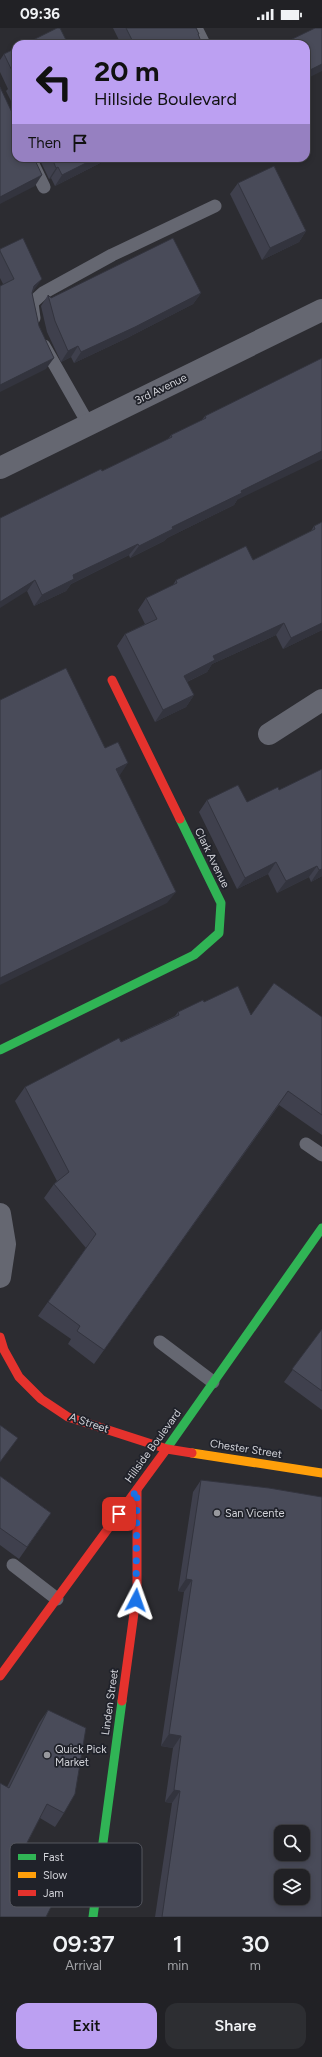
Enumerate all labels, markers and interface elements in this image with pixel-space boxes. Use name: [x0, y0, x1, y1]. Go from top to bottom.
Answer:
text: 09:36: [20, 5, 60, 23]
text: 20 m: [94, 54, 159, 88]
icon: left: [28, 56, 80, 108]
text: Hillside Boulevard: [94, 88, 237, 110]
icon: arrive: [69, 132, 91, 154]
text: Then: [28, 134, 61, 152]
street label: 3rd Avenue: [133, 371, 189, 407]
street label: Clark Avenue: [192, 826, 232, 890]
street label: Hillside Boulevard: [122, 1407, 184, 1485]
street label: A Street: [68, 1410, 110, 1436]
street label: Chester Street: [209, 1437, 283, 1461]
pin: [102, 1497, 136, 1531]
icon: arrive: [108, 1503, 130, 1525]
place label: San Vicente: [225, 1507, 285, 1520]
marker: San Vicente: [212, 1508, 222, 1518]
position arrow: [115, 1579, 157, 1621]
street label: Linden Street: [99, 1668, 121, 1736]
place label: Quick Pick Market: [55, 1743, 107, 1769]
marker: Quick Pick Market: [42, 1750, 52, 1760]
map controls: [274, 1825, 310, 1905]
button: search: [274, 1825, 310, 1861]
legend: [10, 1843, 142, 1907]
text: Fast: [43, 1851, 64, 1864]
text: Slow: [43, 1869, 67, 1882]
button: layers: [274, 1869, 310, 1905]
text: Jam: [43, 1887, 64, 1900]
text: 09:37: [52, 1929, 115, 1958]
text: 1: [173, 1929, 183, 1958]
text: 30: [241, 1929, 270, 1958]
text: Arrival: [65, 1958, 102, 1973]
text: min: [167, 1958, 189, 1973]
text: m: [250, 1958, 261, 1973]
button: Exit: [16, 2003, 157, 2049]
button: Share: [165, 2003, 306, 2049]

